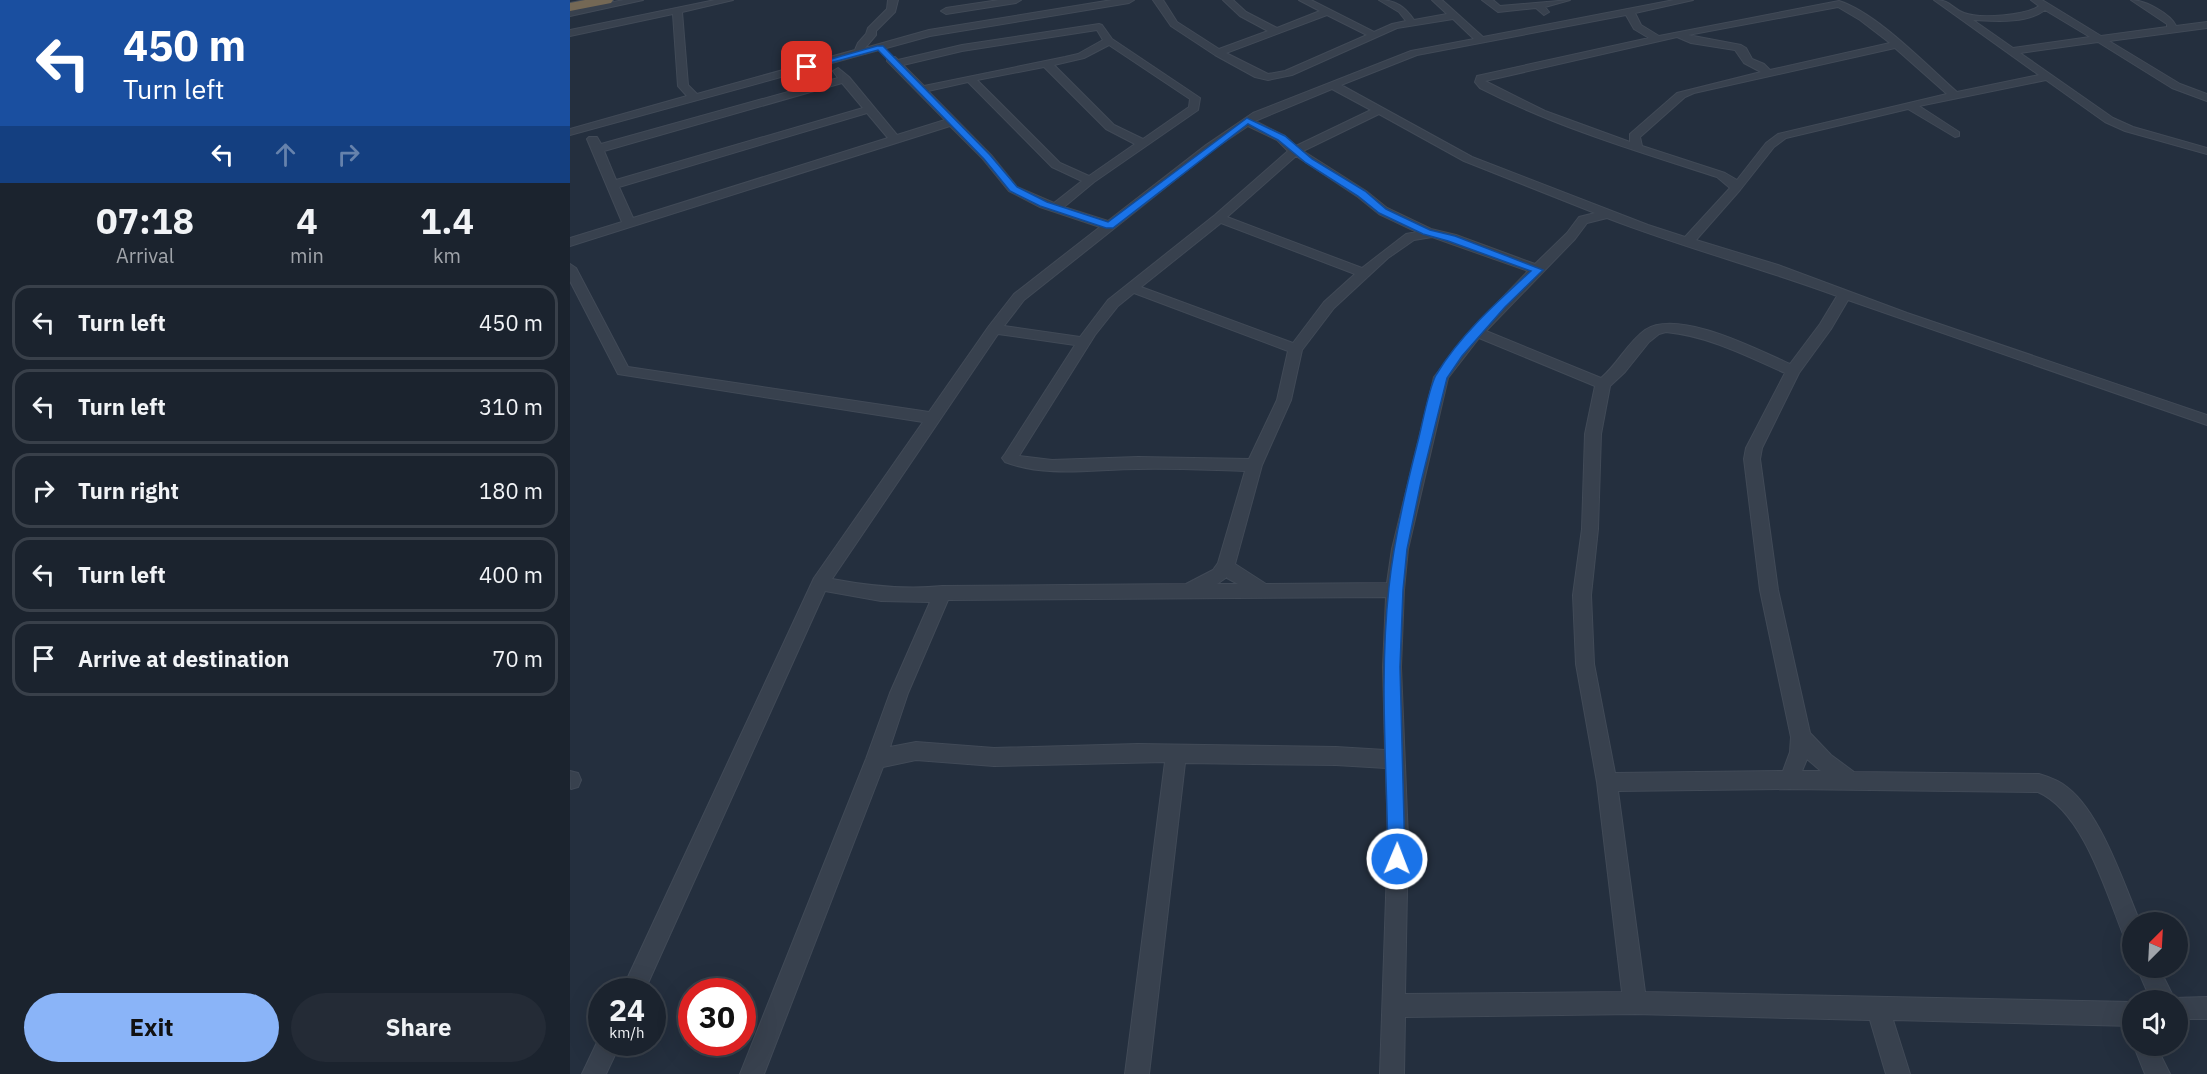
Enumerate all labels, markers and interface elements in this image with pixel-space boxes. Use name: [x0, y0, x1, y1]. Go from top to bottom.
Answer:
text: 450 m: [123, 18, 246, 73]
icon: left: [24, 24, 102, 102]
pin: [781, 41, 832, 92]
icon: arrive: [790, 50, 823, 83]
text: Turn left: [123, 71, 224, 106]
icon: left: [206, 138, 239, 171]
icon: ahead: [269, 138, 302, 171]
icon: right: [332, 138, 365, 171]
text: 07:18: [96, 197, 194, 244]
text: 4: [296, 197, 318, 244]
text: 1.4: [420, 197, 474, 244]
text: Arrival: [116, 242, 174, 269]
text: min: [290, 242, 324, 269]
text: km: [433, 242, 461, 269]
icon: left: [27, 306, 60, 339]
text: Turn left: [78, 308, 166, 337]
text: 450 m: [479, 308, 543, 337]
icon: left: [27, 390, 60, 423]
text: Turn left: [78, 392, 166, 421]
text: 310 m: [479, 392, 543, 421]
icon: right: [27, 474, 60, 507]
text: Turn right: [78, 476, 179, 505]
text: 180 m: [479, 476, 543, 505]
icon: left: [27, 558, 60, 591]
text: Turn left: [78, 560, 166, 589]
text: 400 m: [479, 560, 543, 589]
icon: arrive: [27, 642, 60, 675]
text: Arrive at destination: [78, 644, 289, 673]
text: 70 m: [492, 644, 543, 673]
position arrow: [1365, 827, 1429, 891]
north arrow: [2122, 912, 2188, 978]
map controls: [2122, 912, 2188, 1056]
speed limit sign: 30: [678, 978, 756, 1056]
text: 24: [609, 990, 645, 1029]
button: sound: [2122, 990, 2188, 1056]
button: Exit: [24, 993, 279, 1062]
button: Share: [291, 993, 546, 1062]
text: km/h: [609, 1023, 645, 1042]

